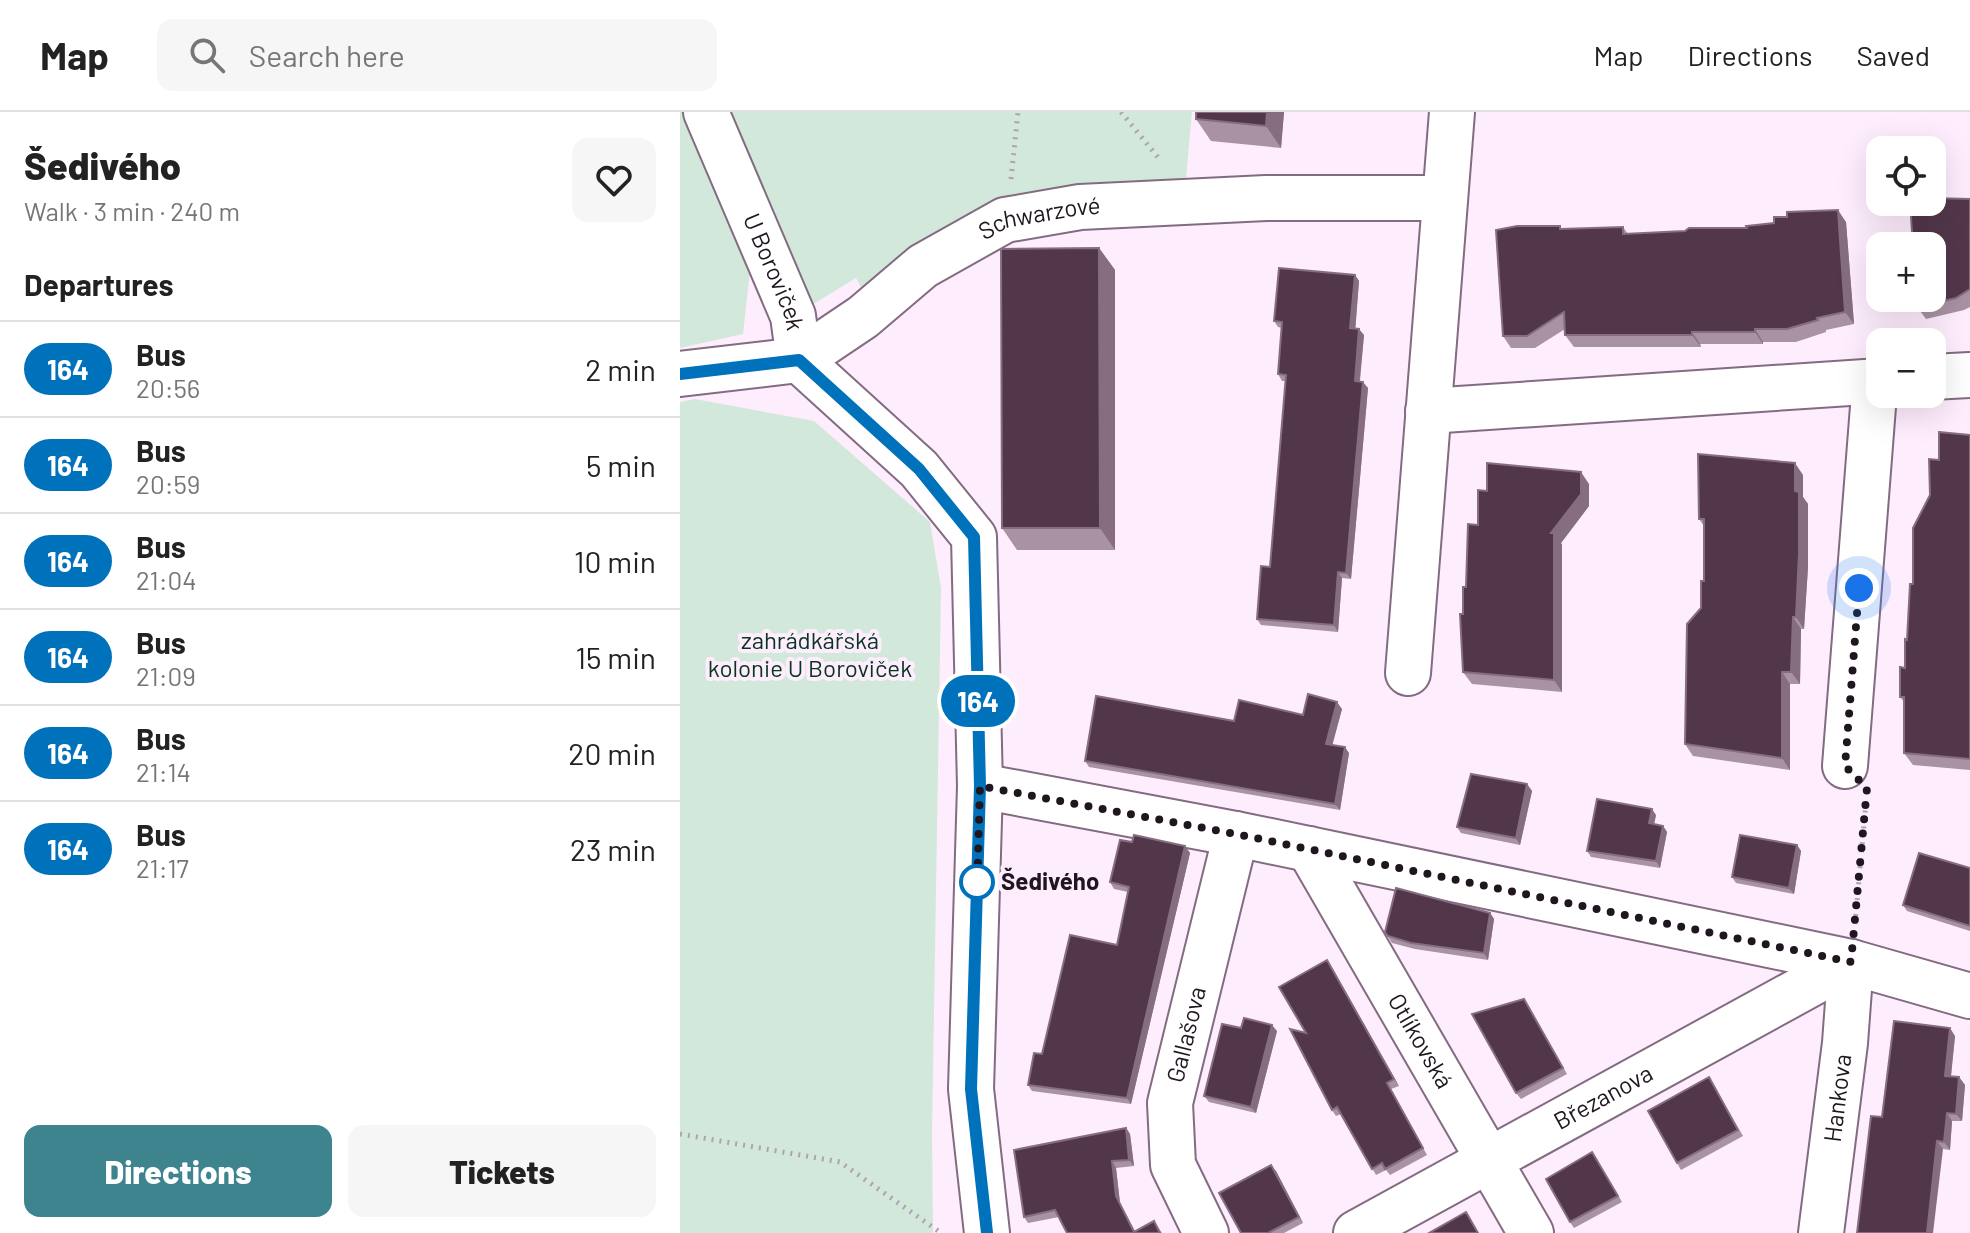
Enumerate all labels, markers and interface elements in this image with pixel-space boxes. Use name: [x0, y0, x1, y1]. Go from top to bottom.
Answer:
search box: [157, 19, 717, 91]
text: Map: [40, 32, 109, 78]
icon: search: [185, 33, 229, 77]
text: Search here: [249, 37, 405, 73]
text: Map: [1594, 38, 1643, 72]
text: Directions: [1687, 38, 1813, 72]
text: Saved: [1857, 38, 1930, 72]
map controls: [1866, 136, 1946, 408]
button: locate: [1866, 136, 1946, 216]
button: heart: [572, 138, 656, 222]
text: Šedivého: [24, 142, 181, 188]
street label: Schwarzové: [973, 190, 1101, 245]
text: Walk · 3 min · 240 m: [24, 195, 240, 226]
street label: U Boroviček: [738, 208, 811, 332]
button: +: [1866, 232, 1946, 312]
text: Departures: [24, 266, 174, 302]
button: −: [1866, 328, 1946, 408]
text: Bus: [136, 336, 186, 372]
text: 2 min: [585, 351, 656, 387]
text: 164: [47, 352, 89, 386]
text: 20:56: [136, 372, 200, 403]
text: Bus: [136, 432, 186, 468]
text: 5 min: [586, 447, 656, 483]
text: 164: [47, 448, 89, 482]
text: 20:59: [136, 468, 200, 499]
text: Bus: [136, 528, 186, 564]
text: 10 min: [574, 543, 656, 579]
text: 164: [47, 544, 89, 578]
text: 21:04: [136, 564, 197, 595]
your location: [1839, 568, 1879, 608]
text: Bus: [136, 624, 186, 660]
park label: zahrádkářská kolonie U Boroviček: [708, 625, 912, 682]
text: 15 min: [575, 639, 656, 675]
text: 164: [47, 640, 89, 674]
text: 21:09: [136, 660, 196, 691]
line badge: 164: [932, 675, 1024, 727]
text: 164: [957, 684, 999, 718]
text: Bus: [136, 720, 186, 756]
text: 20 min: [568, 735, 656, 771]
text: 164: [47, 736, 89, 770]
text: 21:14: [136, 756, 191, 787]
text: Bus: [136, 816, 186, 852]
text: 23 min: [570, 831, 656, 867]
text: 164: [47, 832, 89, 866]
text: 21:17: [136, 852, 189, 883]
marker: Šedivého: [960, 865, 994, 899]
place label: Šedivého: [1001, 866, 1099, 895]
street label: Gallašova: [1160, 983, 1211, 1085]
street label: Otlíkovská: [1383, 988, 1460, 1093]
street label: Hankova: [1817, 1052, 1856, 1144]
street label: Březanova: [1548, 1058, 1657, 1135]
button: Directions: [24, 1125, 332, 1217]
button: Tickets: [348, 1125, 656, 1217]

